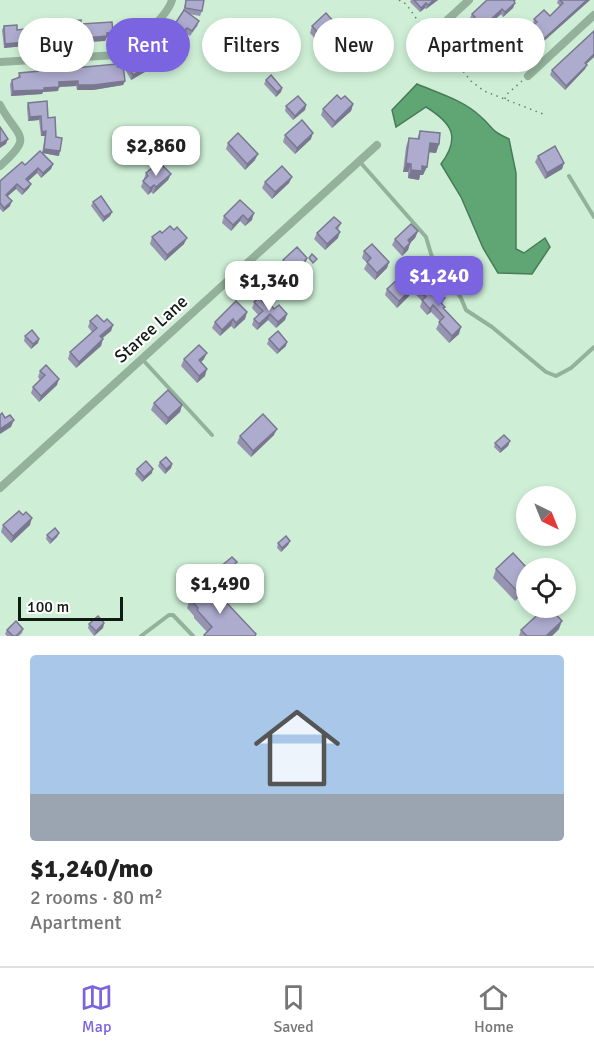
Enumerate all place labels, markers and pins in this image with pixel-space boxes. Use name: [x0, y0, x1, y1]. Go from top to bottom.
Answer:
pin: $2,860: [107, 126, 205, 177]
pin: $1,240: [390, 256, 488, 307]
pin: $1,340: [220, 261, 318, 312]
pin: $1,490: [171, 564, 269, 615]

